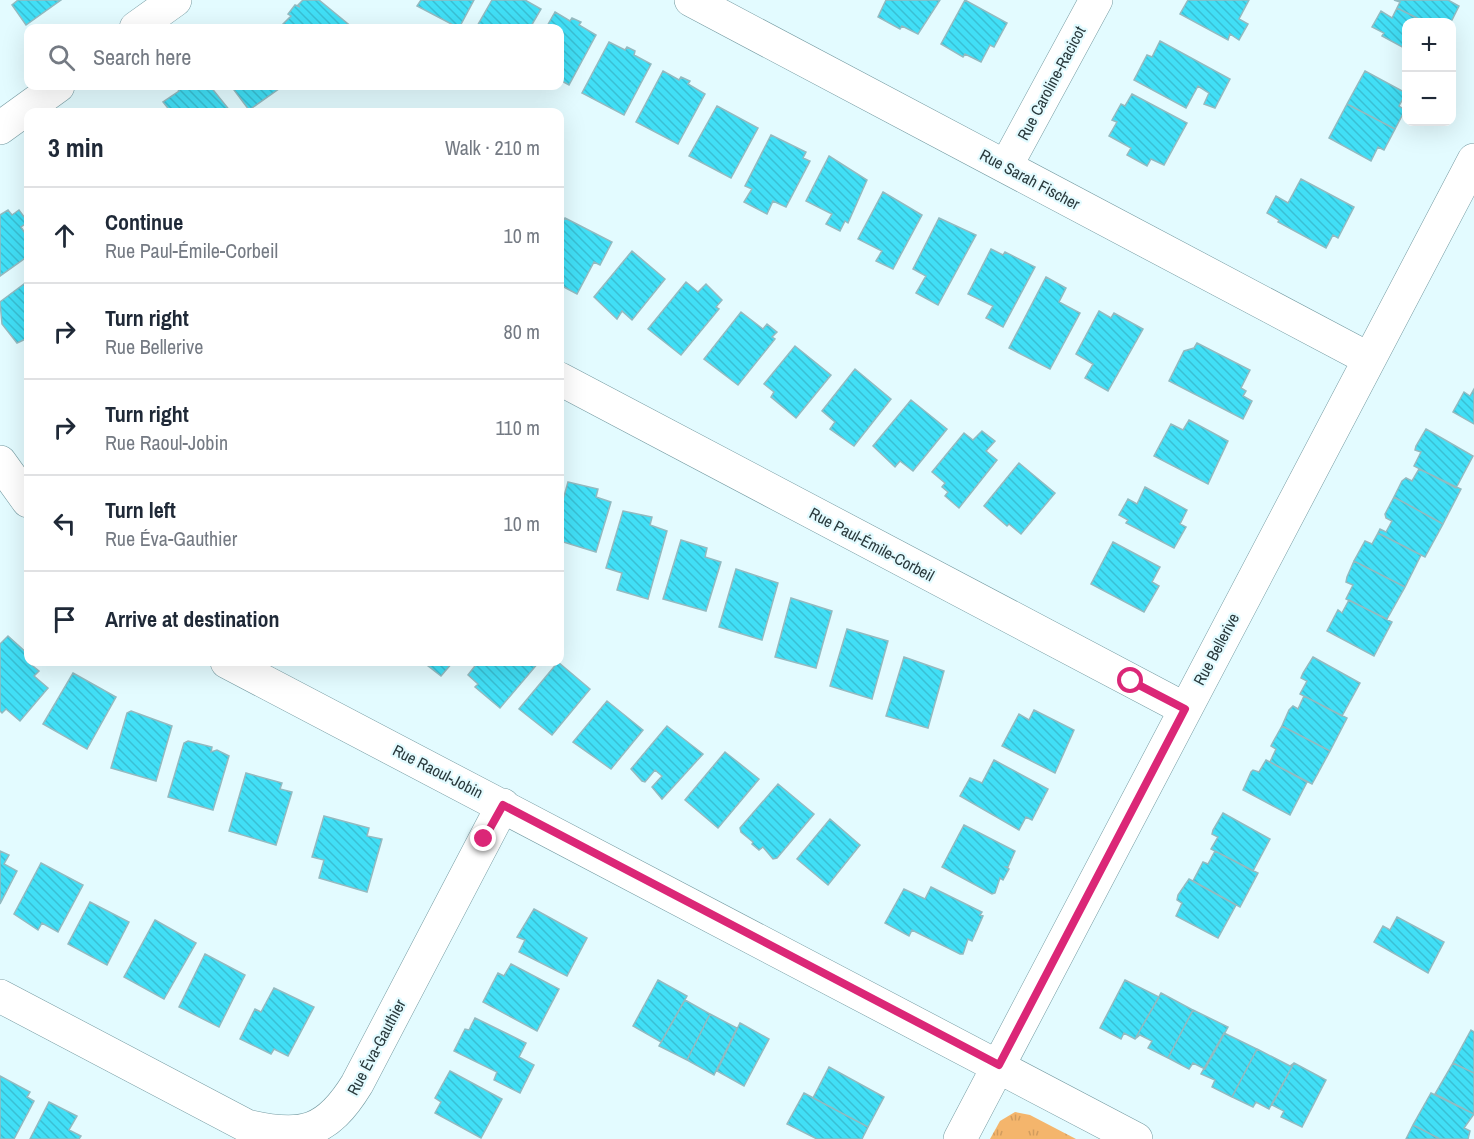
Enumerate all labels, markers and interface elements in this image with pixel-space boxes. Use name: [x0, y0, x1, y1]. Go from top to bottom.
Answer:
map controls: [1402, 18, 1456, 126]
button: +: [1402, 18, 1456, 72]
street label: Rue Caroline-Racicot: [1012, 22, 1090, 144]
search box: [24, 24, 564, 90]
icon: search: [45, 41, 78, 74]
text: Search here: [93, 42, 191, 72]
button: −: [1402, 72, 1456, 126]
text: 3 min: [48, 130, 104, 165]
text: Walk · 210 m: [445, 134, 540, 161]
street label: Rue Sarah Fischer: [976, 143, 1084, 215]
text: Continue: [105, 207, 183, 237]
icon: ahead: [48, 219, 81, 252]
text: 10 m: [504, 222, 540, 249]
text: Rue Paul-Émile-Corbeil: [105, 237, 278, 264]
text: Turn right: [105, 303, 189, 333]
icon: right: [48, 315, 81, 348]
text: 80 m: [504, 318, 540, 345]
text: Rue Bellerive: [105, 333, 203, 360]
text: Turn right: [105, 399, 189, 429]
icon: right: [48, 411, 81, 444]
text: 110 m: [496, 414, 540, 441]
text: Rue Raoul-Jobin: [105, 429, 228, 456]
text: Turn left: [105, 495, 176, 525]
street label: Rue Paul-Émile-Corbeil: [806, 502, 938, 586]
icon: left: [48, 507, 81, 540]
text: 10 m: [504, 510, 540, 537]
text: Rue Éva-Gauthier: [105, 525, 237, 552]
icon: arrive: [48, 603, 81, 636]
text: Arrive at destination: [105, 604, 279, 634]
street label: Rue Bellerive: [1188, 609, 1244, 689]
route start: [1117, 667, 1143, 693]
street label: Rue Raoul-Jobin: [389, 739, 487, 803]
route end: [470, 825, 496, 851]
street label: Rue Éva-Gauthier: [341, 995, 411, 1099]

